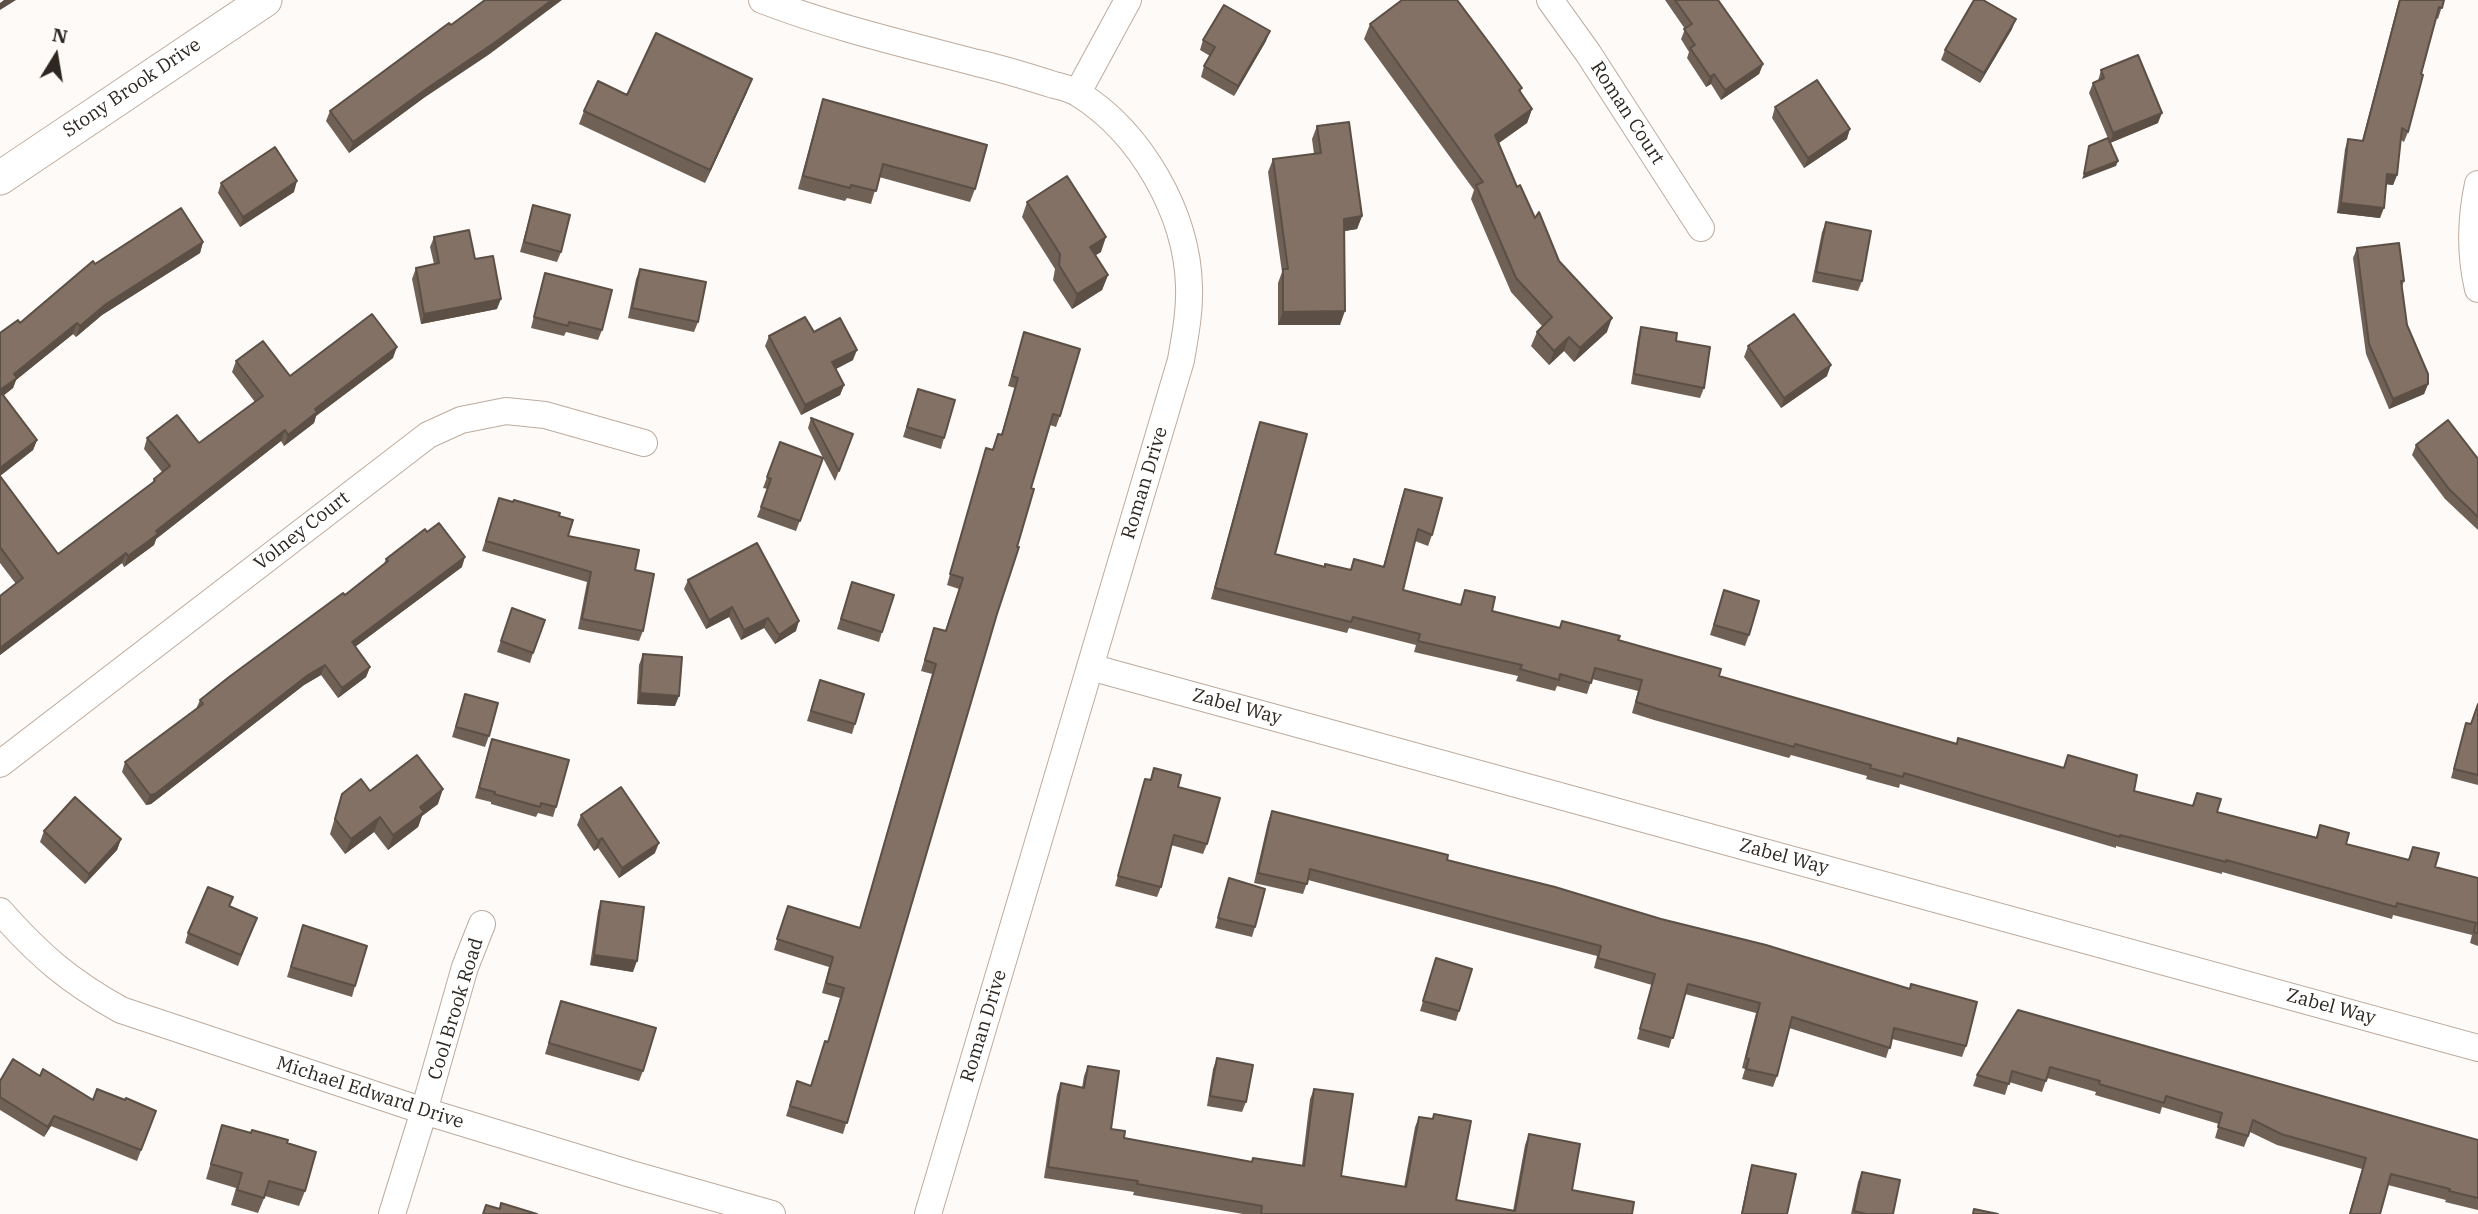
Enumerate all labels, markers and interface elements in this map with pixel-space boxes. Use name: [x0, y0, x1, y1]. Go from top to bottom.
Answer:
north arrow: [21, 21, 91, 91]
text: N: [50, 22, 70, 49]
street label: Stony Brook Drive: [59, 33, 205, 143]
street label: Roman Court: [1585, 57, 1669, 169]
street label: Roman Drive: [1117, 424, 1173, 542]
street label: Volney Court: [250, 487, 354, 575]
street label: Zabel Way: [1190, 684, 1284, 730]
street label: Zabel Way: [1737, 834, 1831, 880]
street label: Cool Brook Road: [424, 935, 488, 1083]
street label: Roman Drive: [956, 967, 1012, 1085]
street label: Zabel Way: [2284, 984, 2378, 1030]
street label: Michael Edward Drive: [273, 1052, 467, 1134]

